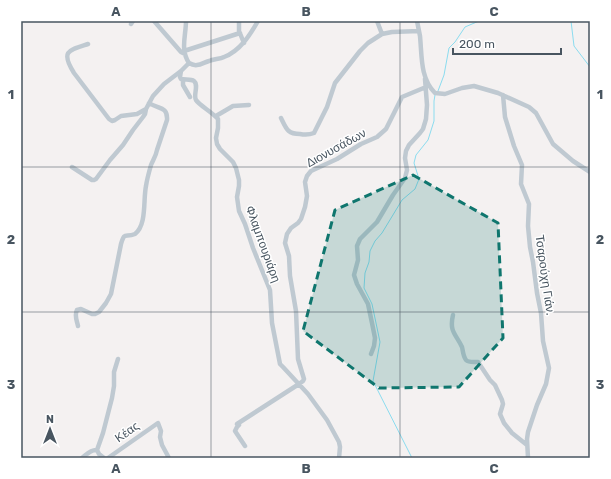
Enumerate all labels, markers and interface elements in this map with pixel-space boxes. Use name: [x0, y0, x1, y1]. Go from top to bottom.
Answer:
text: A: [111, 4, 121, 19]
text: B: [301, 4, 311, 19]
text: C: [489, 4, 499, 19]
scale bar: [453, 30, 561, 56]
text: 200 m: [459, 37, 495, 51]
text: 1: [8, 87, 14, 102]
text: 1: [597, 87, 603, 102]
street label: Διονυσάδων: [304, 126, 368, 170]
street label: Φλαμπουριάρη: [243, 204, 283, 284]
text: 2: [7, 232, 15, 247]
text: 2: [596, 232, 604, 247]
street label: Τσαρούχη Γιάν.: [532, 234, 558, 316]
text: 3: [7, 377, 16, 392]
text: 3: [596, 377, 605, 392]
north arrow: [30, 409, 70, 449]
text: N: [46, 413, 54, 426]
street label: Κέας: [112, 419, 142, 445]
text: A: [111, 461, 121, 476]
text: B: [301, 461, 311, 476]
text: C: [489, 461, 499, 476]

